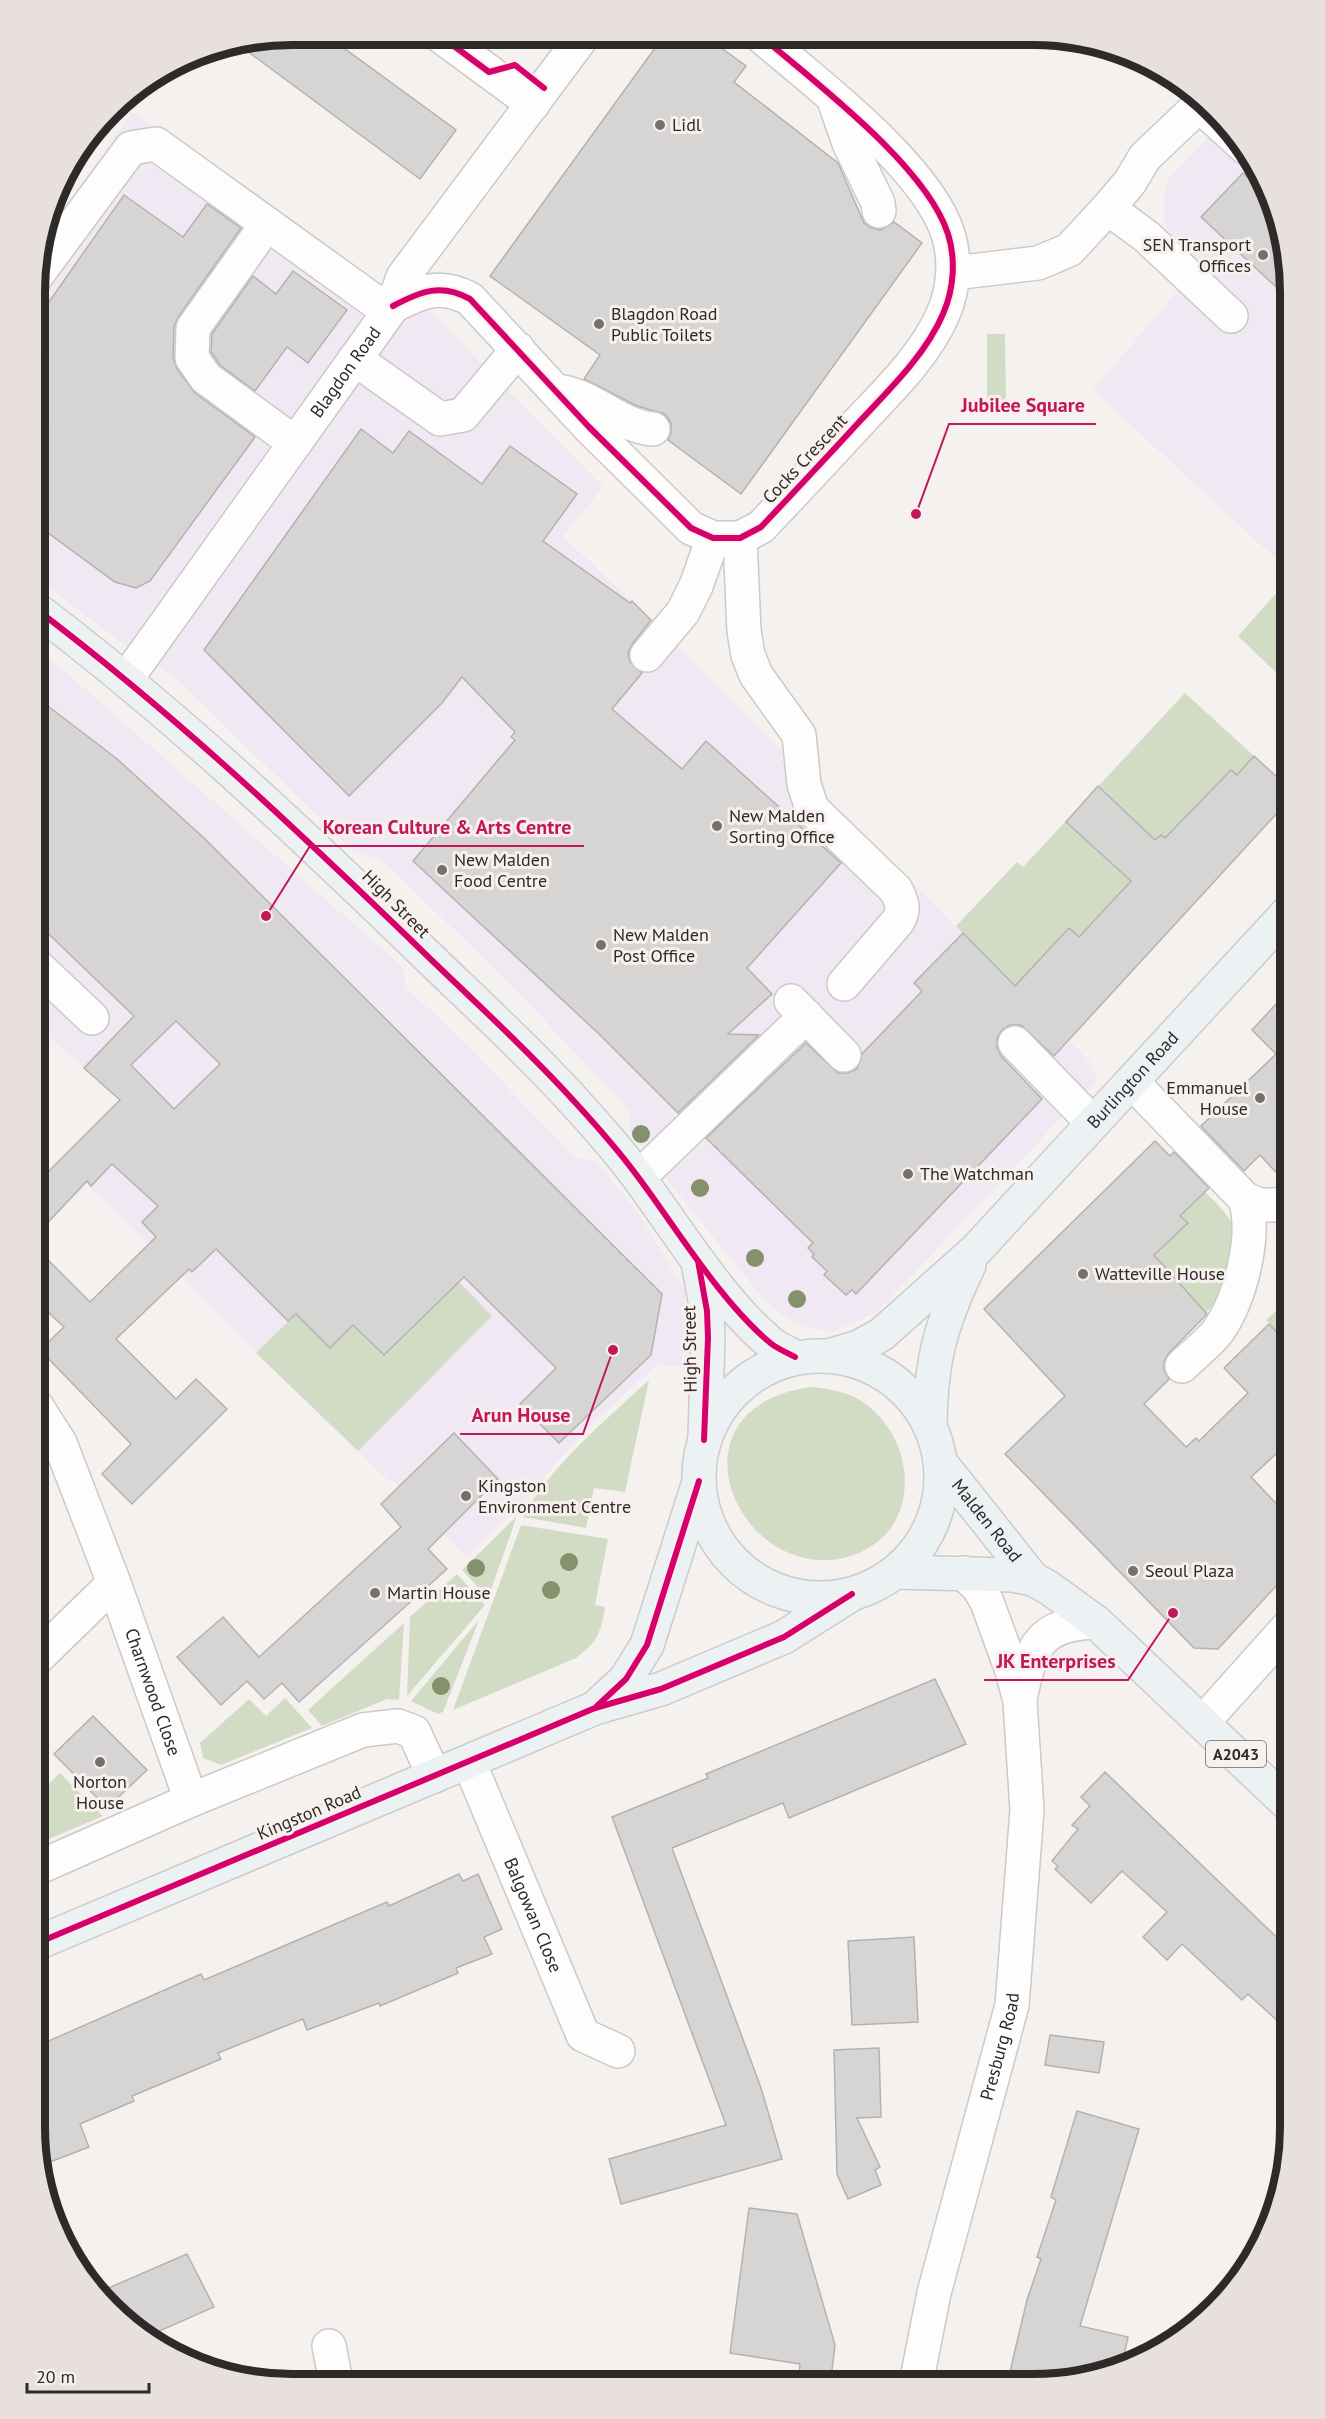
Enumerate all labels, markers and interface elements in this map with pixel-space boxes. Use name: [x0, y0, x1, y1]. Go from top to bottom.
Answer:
place label: Lidl: [672, 113, 702, 136]
marker: Lidl: [653, 118, 667, 132]
place label: SEN Transport Offices: [1143, 233, 1251, 277]
marker: SEN Transport Offices: [1256, 248, 1270, 262]
place label: Blagdon Road Public Toilets: [611, 302, 717, 346]
marker: Blagdon Road Public Toilets: [592, 317, 606, 331]
street label: Blagdon Road: [305, 322, 386, 422]
callout: Jubilee Square: [949, 386, 1096, 424]
text: Jubilee Square: [960, 392, 1085, 418]
street label: Cocks Crescent: [757, 409, 852, 508]
place label: New Malden Sorting Office: [729, 804, 835, 848]
callout: Korean Culture & Arts Centre: [310, 808, 584, 846]
text: Korean Culture & Arts Centre: [323, 814, 571, 840]
marker: New Malden Sorting Office: [710, 819, 724, 833]
place label: New Malden Food Centre: [454, 848, 550, 892]
marker: New Malden Food Centre: [435, 863, 449, 877]
street label: High Street: [357, 865, 435, 943]
place label: New Malden Post Office: [613, 923, 709, 967]
marker: New Malden Post Office: [594, 938, 608, 952]
street label: Burlington Road: [1082, 1026, 1183, 1133]
place label: Emmanuel House: [1166, 1076, 1249, 1120]
marker: Emmanuel House: [1253, 1091, 1267, 1105]
place label: The Watchman: [920, 1162, 1034, 1185]
marker: The Watchman: [901, 1167, 915, 1181]
place label: Watteville House: [1095, 1262, 1225, 1285]
marker: Watteville House: [1076, 1267, 1090, 1281]
street label: High Street: [677, 1305, 702, 1393]
callout: Arun House: [460, 1396, 583, 1434]
text: Arun House: [472, 1402, 570, 1428]
place label: Kingston Environment Centre: [478, 1474, 631, 1518]
street label: Malden Road: [947, 1474, 1027, 1567]
marker: Kingston Environment Centre: [459, 1489, 473, 1503]
place label: Seoul Plaza: [1145, 1559, 1234, 1582]
marker: Seoul Plaza: [1126, 1564, 1140, 1578]
place label: Martin House: [387, 1581, 491, 1604]
marker: Martin House: [368, 1586, 382, 1600]
street label: Charnwood Close: [120, 1625, 186, 1759]
callout: JK Enterprises: [984, 1642, 1128, 1680]
text: JK Enterprises: [995, 1648, 1116, 1674]
road number: A2043: [1206, 1741, 1266, 1767]
marker: Norton House: [93, 1755, 107, 1769]
place label: Norton House: [73, 1770, 127, 1814]
street label: Kingston Road: [253, 1780, 364, 1845]
street label: Balgowan Close: [499, 1854, 568, 1976]
street label: Presburg Road: [975, 1992, 1024, 2103]
scale bar: [27, 2356, 148, 2394]
text: 20 m: [36, 2365, 75, 2388]

